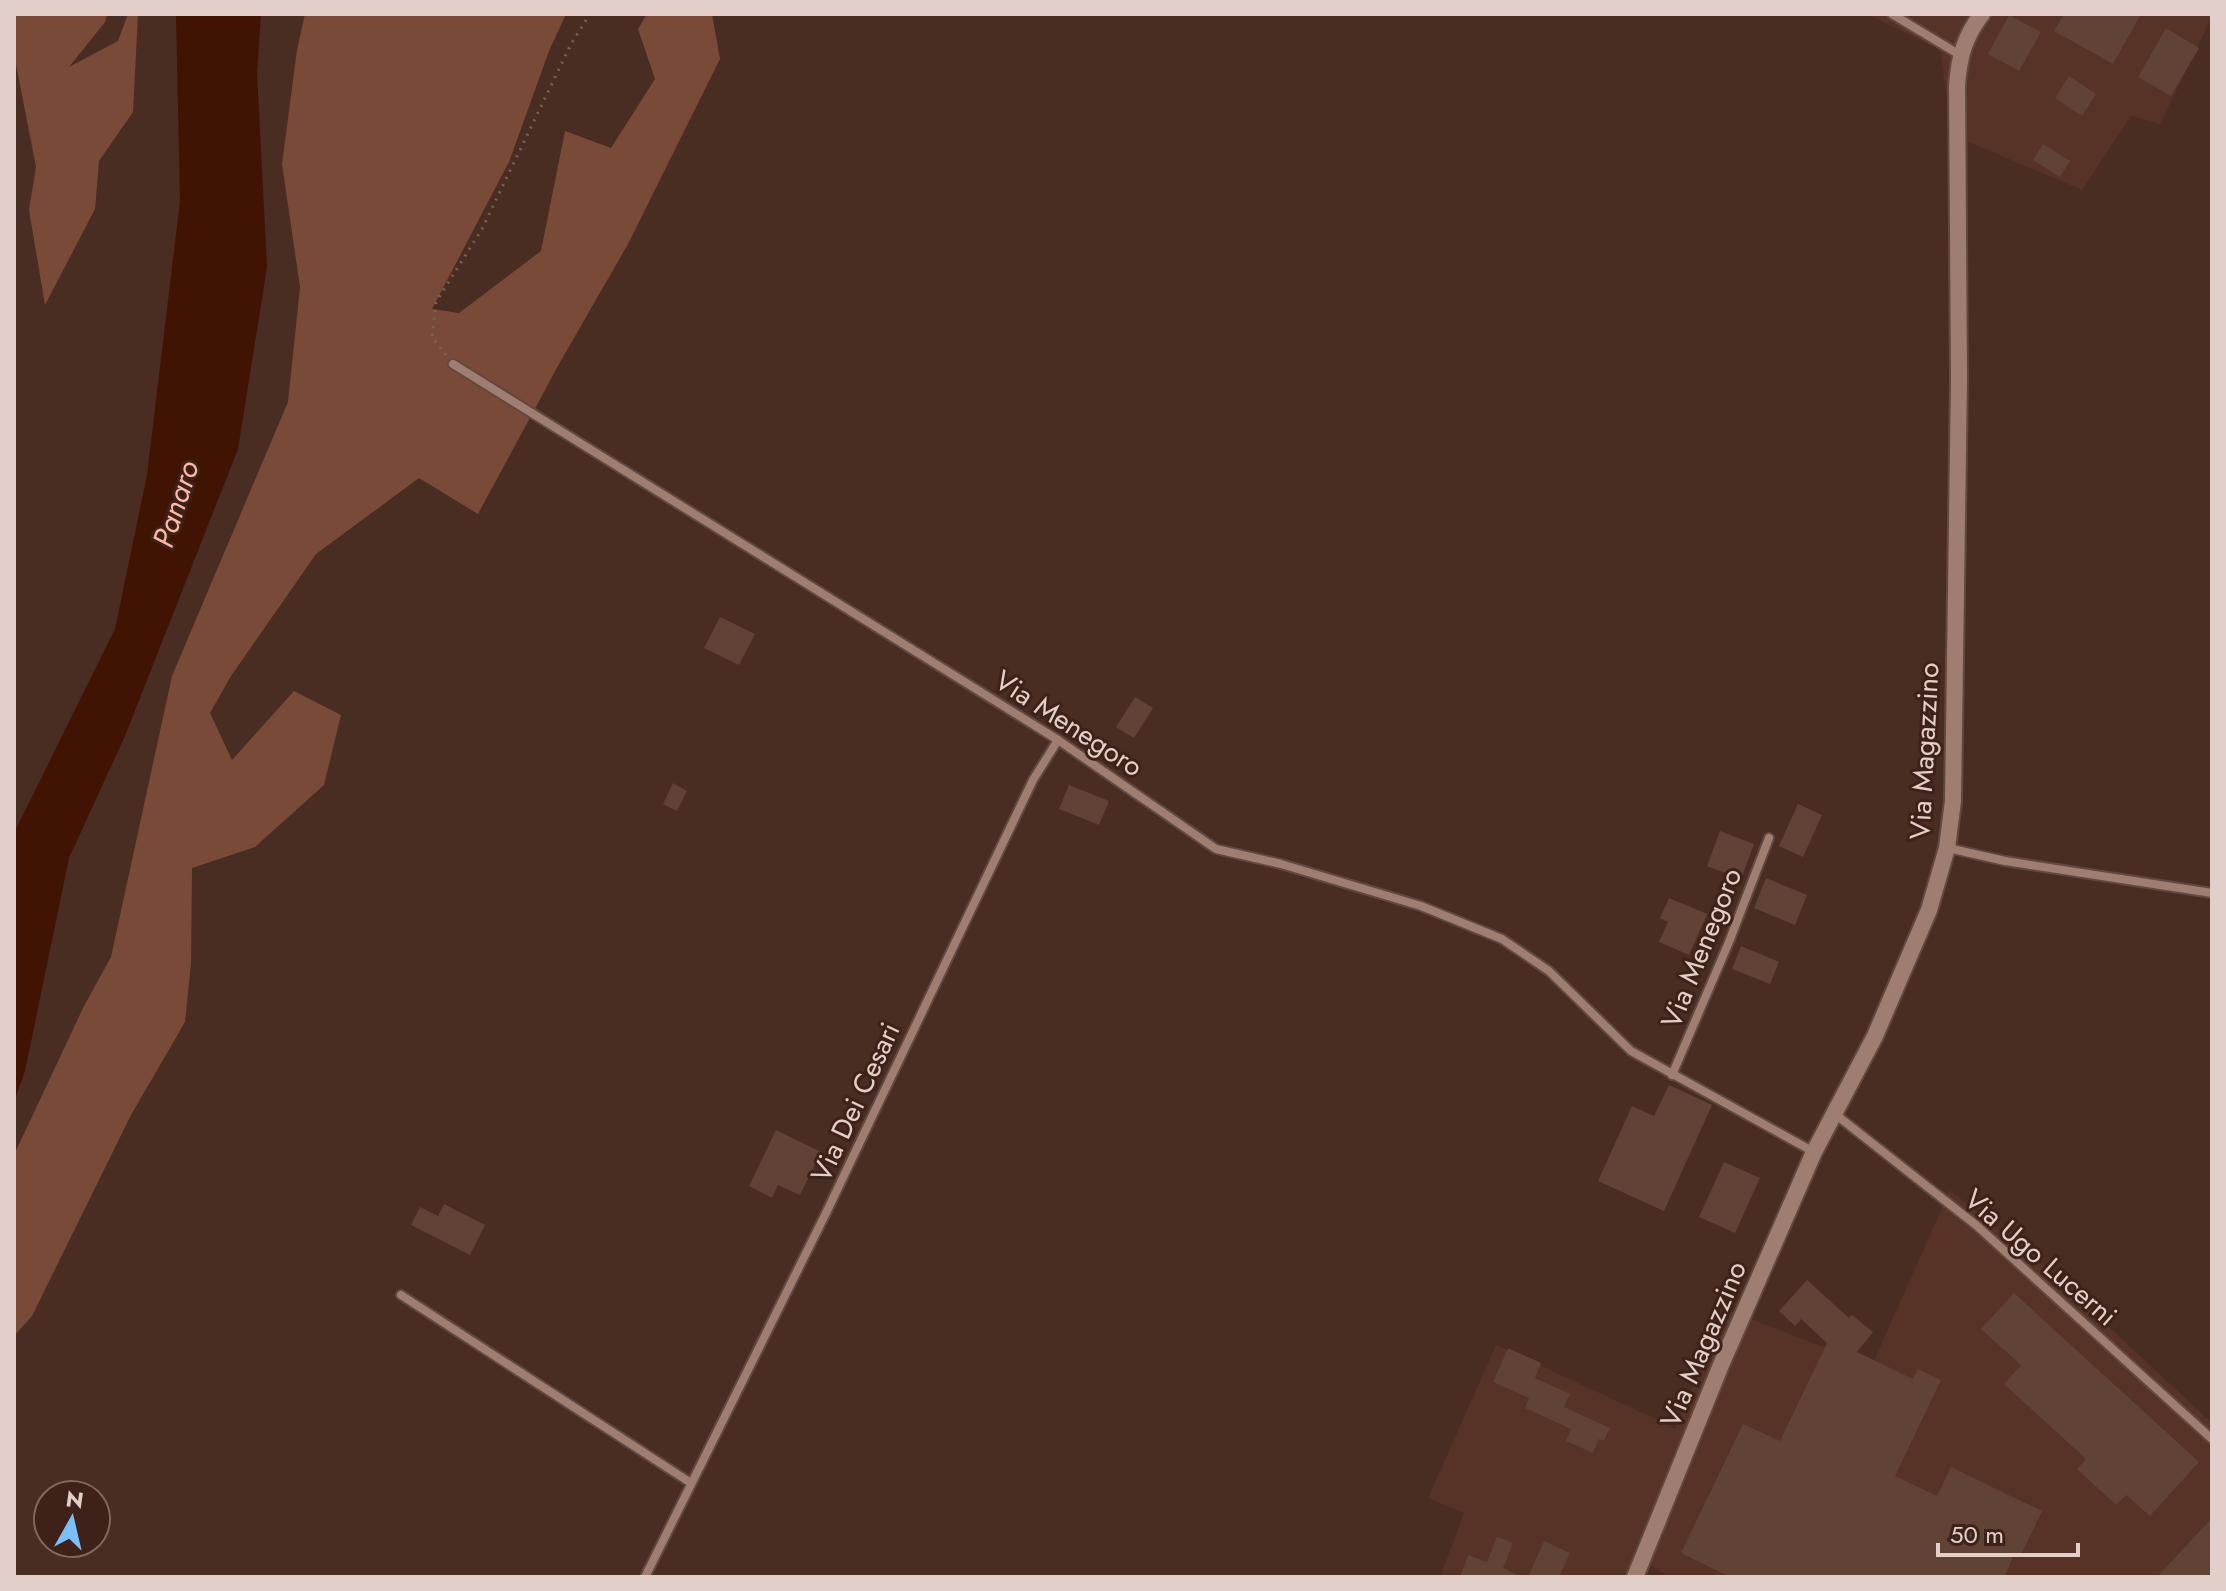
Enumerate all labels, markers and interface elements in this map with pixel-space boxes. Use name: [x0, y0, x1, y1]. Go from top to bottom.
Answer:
water label: Panaro: [141, 455, 210, 553]
street label: Via Menegoro: [986, 660, 1151, 787]
street label: Via Magazzino: [1899, 662, 1950, 841]
street label: Via Menegoro: [1651, 862, 1752, 1034]
street label: Via Dei Cesari: [801, 1016, 910, 1189]
street label: Via Ugo Lucerni: [1955, 1179, 2126, 1335]
street label: Via Magazzino: [1650, 1255, 1757, 1434]
north arrow: [32, 1479, 112, 1559]
text: N: [64, 1482, 86, 1516]
scale bar: [1938, 1507, 2078, 1557]
text: 50 m: [1950, 1517, 2004, 1552]

